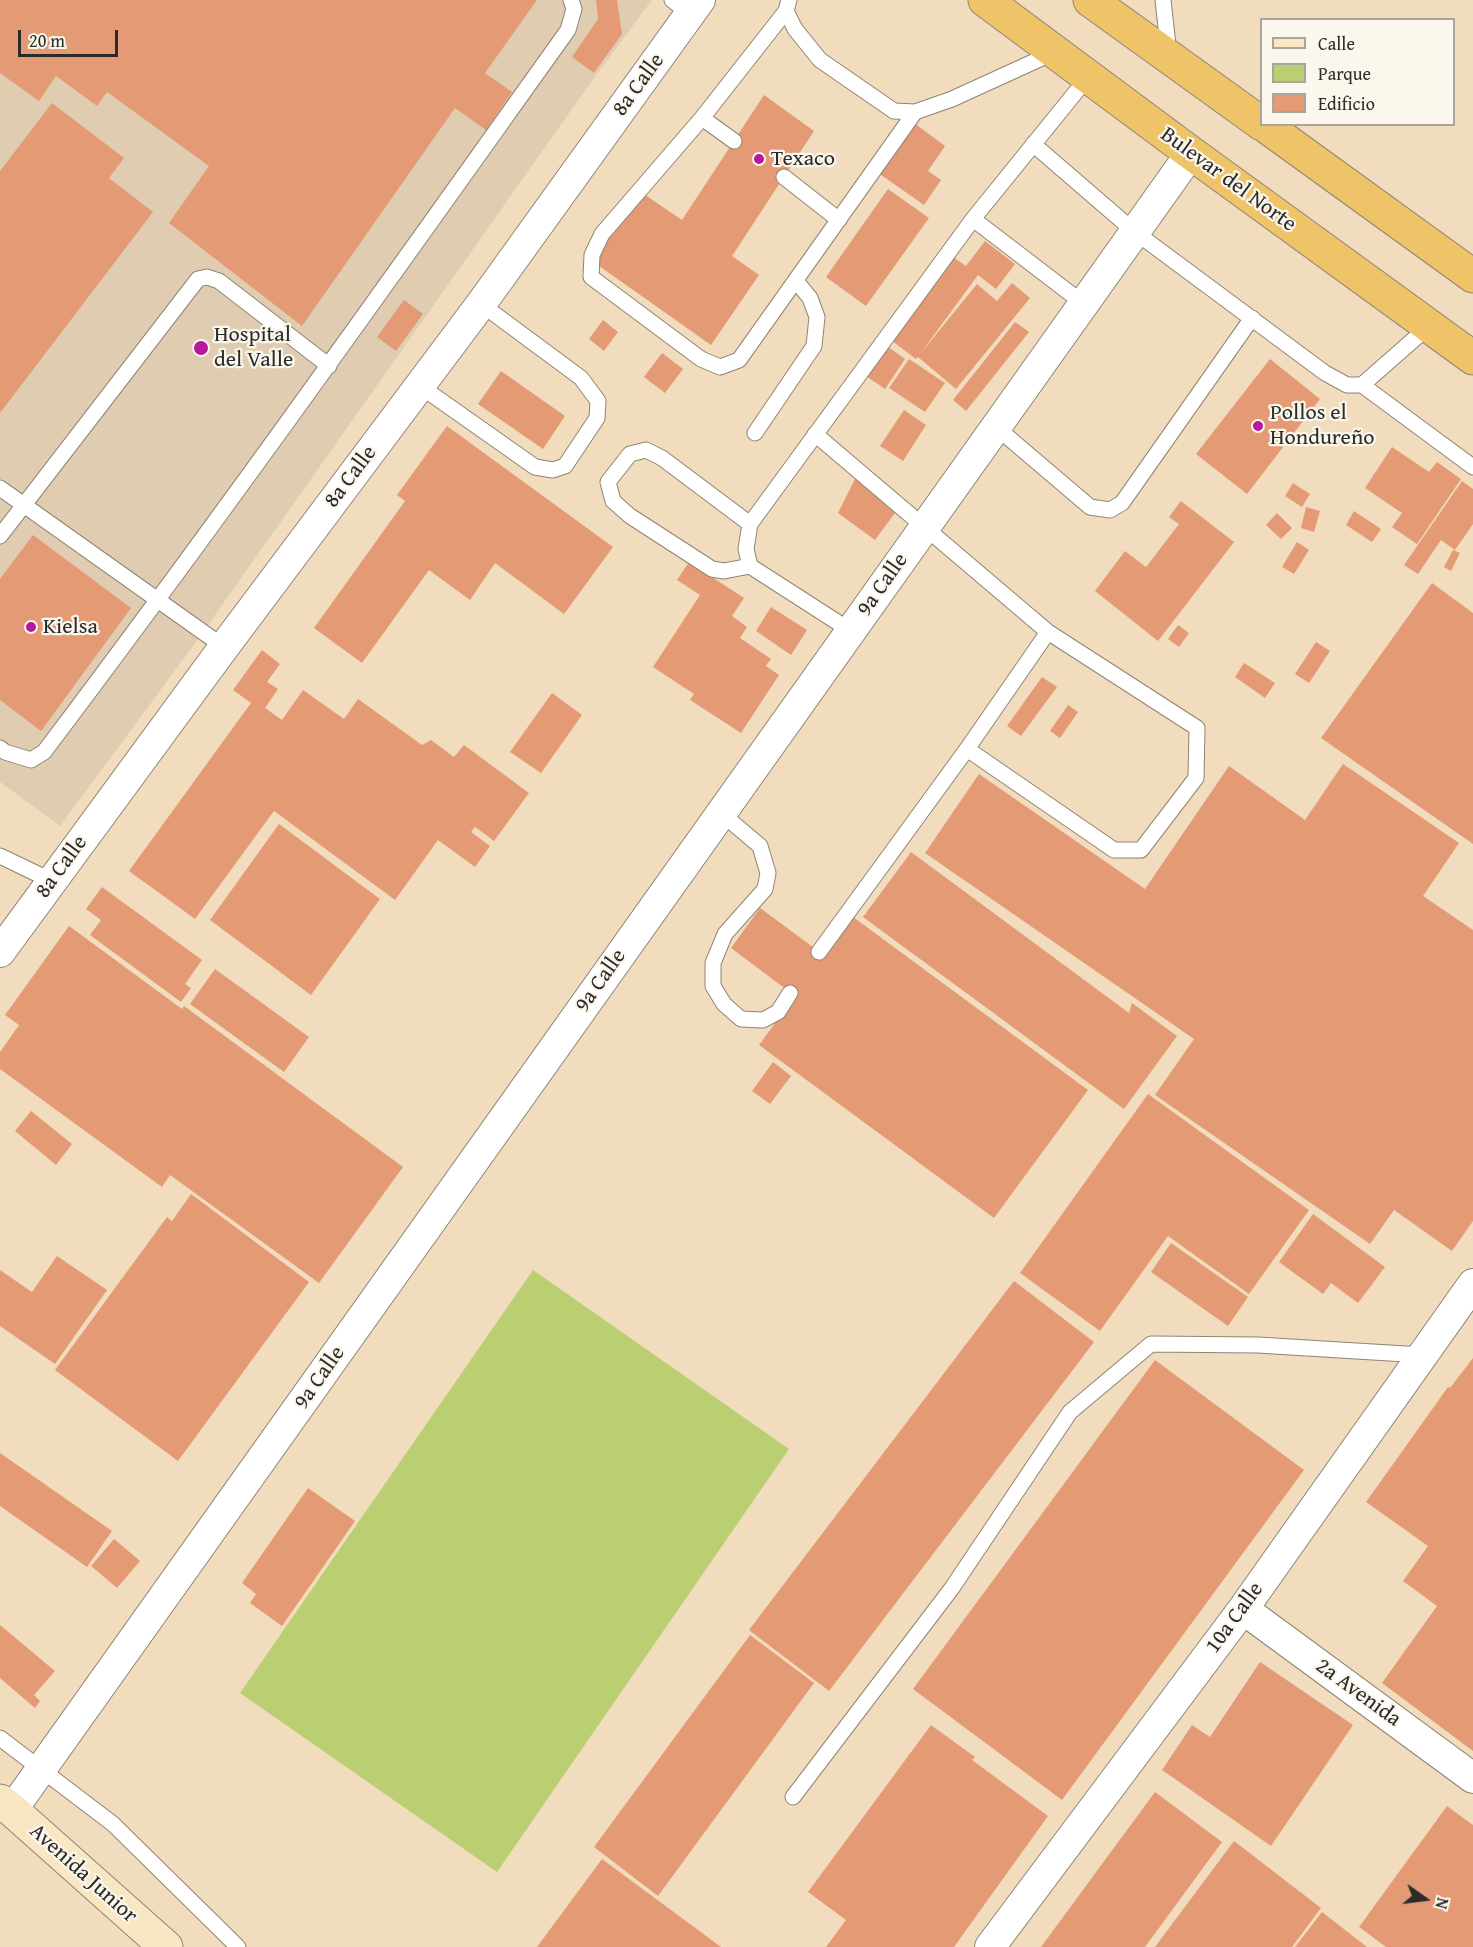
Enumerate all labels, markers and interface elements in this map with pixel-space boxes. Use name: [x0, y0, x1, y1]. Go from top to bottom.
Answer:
scale bar: [21, 18, 122, 56]
legend: [1260, 18, 1455, 126]
text: 20 m: [29, 27, 65, 54]
text: Calle: [1318, 30, 1355, 57]
street label: 8a Calle: [607, 49, 671, 121]
text: Parque: [1318, 60, 1371, 87]
text: Edificio: [1318, 90, 1375, 117]
street label: Bulevar del Norte: [1155, 122, 1301, 238]
place label: Texaco: [771, 146, 835, 172]
marker: Texaco: [752, 152, 766, 166]
place label: Hospital del Valle: [214, 322, 293, 374]
marker: Hospital del Valle: [192, 339, 210, 357]
place label: Pollos el Hondureño: [1270, 400, 1374, 452]
marker: Pollos el Hondureño: [1251, 419, 1265, 433]
street label: 8a Calle: [319, 441, 383, 513]
street label: 9a Calle: [852, 548, 914, 622]
place label: Kielsa: [43, 614, 98, 640]
marker: Kielsa: [24, 620, 38, 634]
street label: 8a Calle: [30, 831, 94, 903]
street label: 9a Calle: [570, 944, 632, 1018]
street label: 9a Calle: [289, 1341, 351, 1415]
street label: 10a Calle: [1200, 1577, 1270, 1659]
street label: 2a Avenida: [1310, 1653, 1406, 1733]
street label: Avenida Junior: [24, 1819, 142, 1929]
north arrow: [1395, 1869, 1455, 1929]
text: N: [1430, 1895, 1455, 1911]

